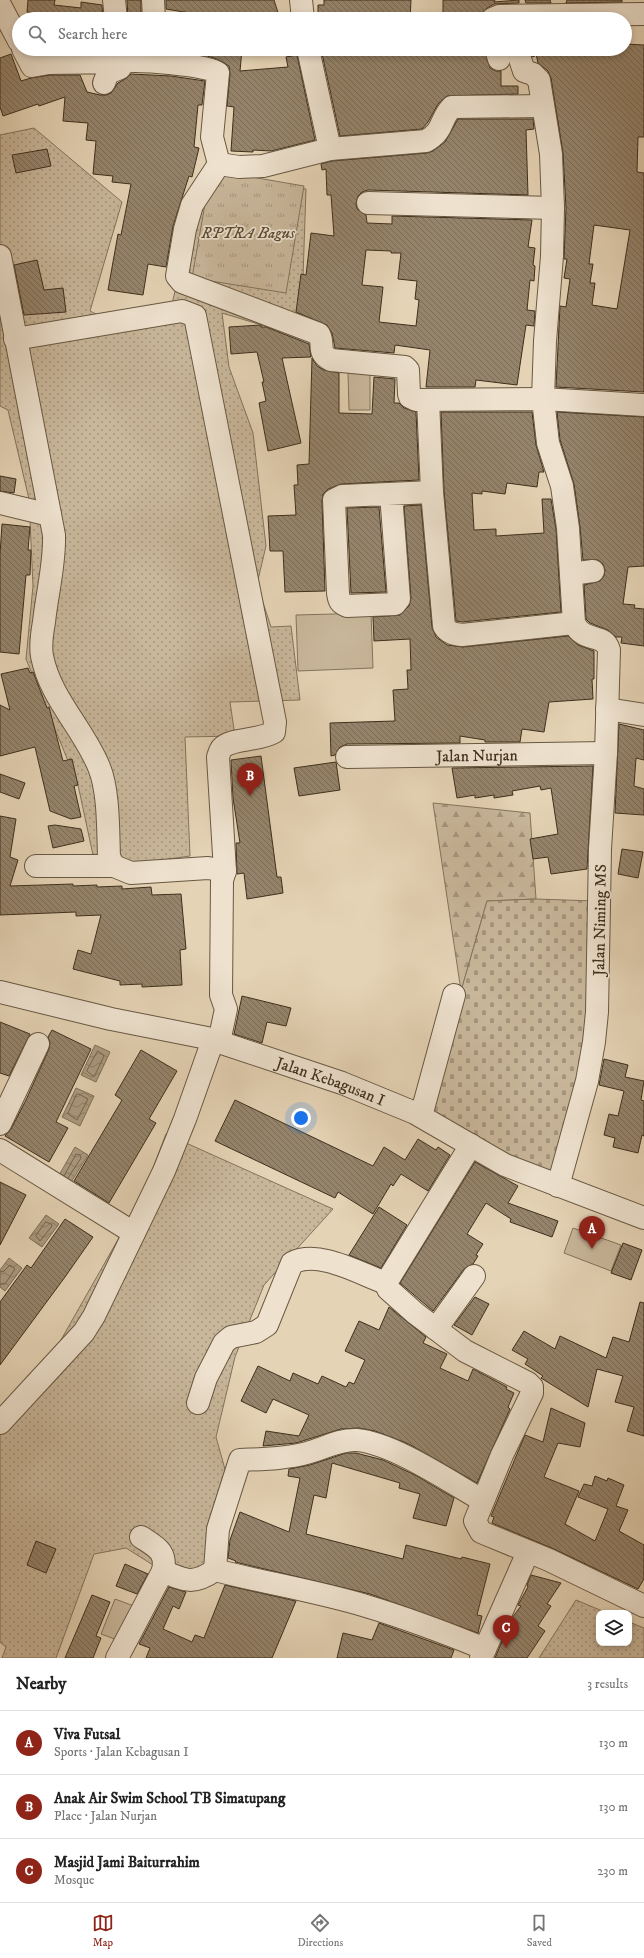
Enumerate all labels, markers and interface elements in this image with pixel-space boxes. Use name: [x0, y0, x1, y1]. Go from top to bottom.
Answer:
search box: [12, 12, 632, 56]
icon: search: [26, 23, 48, 45]
text: Search here: [58, 25, 127, 44]
park label: RPTRA Bagus: [200, 223, 296, 243]
street label: Jalan Nurjan: [434, 745, 519, 767]
pin: B: [237, 763, 263, 796]
street label: Jalan Niming MS: [589, 864, 611, 978]
street label: Jalan Kebagusan I: [272, 1052, 388, 1111]
your location: [291, 1108, 311, 1128]
pin: A: [579, 1216, 605, 1249]
map controls: [596, 1610, 632, 1646]
button: layers: [596, 1610, 632, 1646]
pin: C: [493, 1615, 519, 1648]
text: Nearby: [16, 1673, 66, 1695]
text: 3 results: [587, 1676, 628, 1692]
text: Viva Futsal: [54, 1725, 120, 1744]
text: A: [25, 1735, 33, 1751]
text: 130 m: [599, 1735, 628, 1751]
text: Sports · Jalan Kebagusan I: [54, 1744, 189, 1760]
text: Anak Air Swim School TB Simatupang: [54, 1789, 285, 1808]
text: B: [25, 1799, 33, 1815]
text: 130 m: [599, 1799, 628, 1815]
text: Place · Jalan Nurjan: [54, 1808, 157, 1824]
text: Masjid Jami Baiturrahim: [54, 1853, 200, 1872]
text: C: [25, 1863, 33, 1879]
text: 230 m: [597, 1863, 628, 1879]
text: Mosque: [54, 1872, 94, 1888]
tab: Map: [92, 1912, 114, 1950]
tab: Directions: [298, 1912, 343, 1950]
tab: Saved: [527, 1912, 552, 1950]

